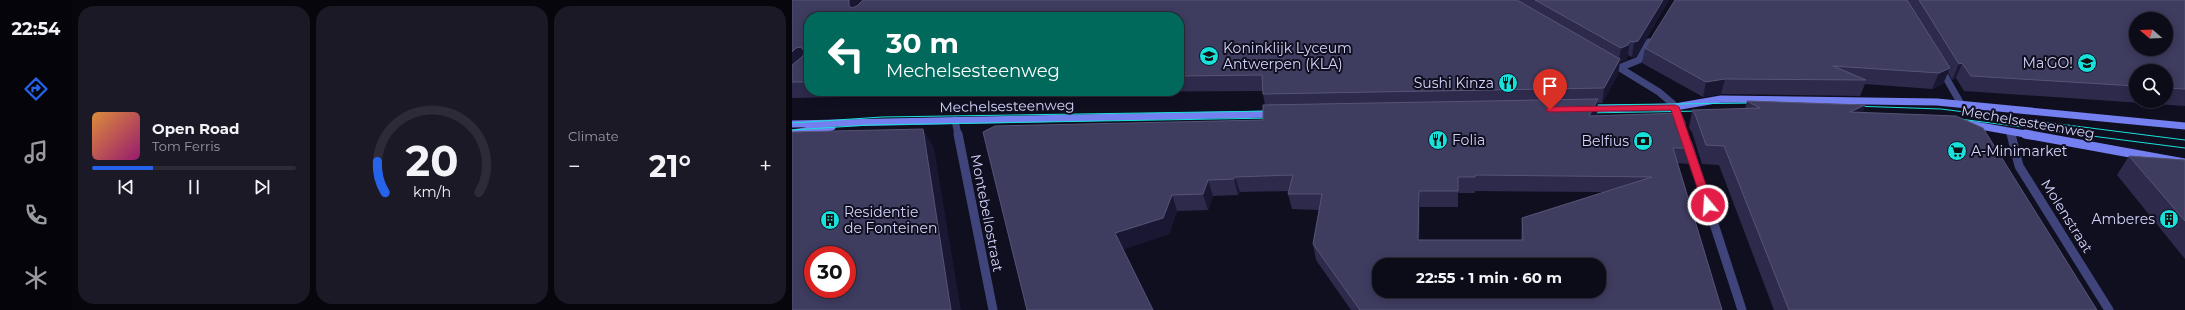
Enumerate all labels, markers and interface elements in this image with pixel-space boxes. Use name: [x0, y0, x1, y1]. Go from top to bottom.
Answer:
north arrow: [2129, 12, 2173, 56]
map controls: [2129, 12, 2173, 108]
text: 22:54: [11, 18, 61, 40]
text: 30 m: [886, 26, 959, 60]
icon: left: [820, 28, 872, 80]
place label: Koninklijk Lyceum Antwerpen (KLA): [1223, 39, 1352, 73]
school or university icon: Koninklijk Lyceum Antwerpen (KLA): [1198, 45, 1220, 67]
school or university icon: Ma'GO!: [2076, 52, 2098, 74]
place label: Ma'GO!: [2023, 54, 2073, 72]
text: Mechelsesteenweg: [886, 60, 1060, 82]
button: search: [2129, 64, 2173, 108]
pin: [1533, 69, 1567, 110]
restaurant icon: Sushi Kinza: [1497, 72, 1519, 94]
place label: Sushi Kinza: [1414, 74, 1494, 92]
icon: directions: [22, 75, 50, 103]
icon: arrive: [1539, 75, 1561, 97]
street label: Mechelsesteenweg: [939, 96, 1075, 116]
street label: Mechelsesteenweg: [1960, 101, 2096, 143]
text: Open Road: [152, 119, 240, 138]
text: Climate: [568, 128, 619, 144]
restaurant icon: Folia: [1427, 129, 1449, 151]
bank icon: Belfius: [1632, 130, 1654, 152]
place label: Folia: [1452, 131, 1485, 149]
place label: Belfius: [1582, 132, 1629, 150]
text: 20: [406, 136, 458, 186]
icon: music: [22, 138, 50, 166]
text: Tom Ferris: [152, 138, 220, 154]
supermarket icon: A-Minimarket: [1946, 140, 1968, 162]
place label: A-Minimarket: [1971, 142, 2068, 160]
text: 21°: [649, 148, 691, 185]
text: −: [568, 153, 581, 180]
text: +: [759, 153, 772, 180]
street label: Montebellostraat: [967, 153, 1007, 274]
icon: previous: [115, 176, 137, 198]
icon: pause: [183, 176, 205, 198]
icon: next: [251, 176, 273, 198]
street label: Molenstraat: [2037, 176, 2097, 256]
text: km/h: [413, 183, 451, 201]
position arrow: [1687, 184, 1729, 226]
icon: phone: [22, 201, 50, 229]
place label: Residentie de Fonteinen: [844, 203, 938, 237]
building icon: Amberes: [2158, 208, 2180, 230]
building icon: Residentie de Fonteinen: [819, 209, 841, 231]
place label: Amberes: [2091, 210, 2155, 228]
speed limit sign: 30: [804, 246, 856, 298]
icon: climate: [22, 264, 50, 292]
text: 22:55 · 1 min · 60 m: [1416, 268, 1562, 287]

